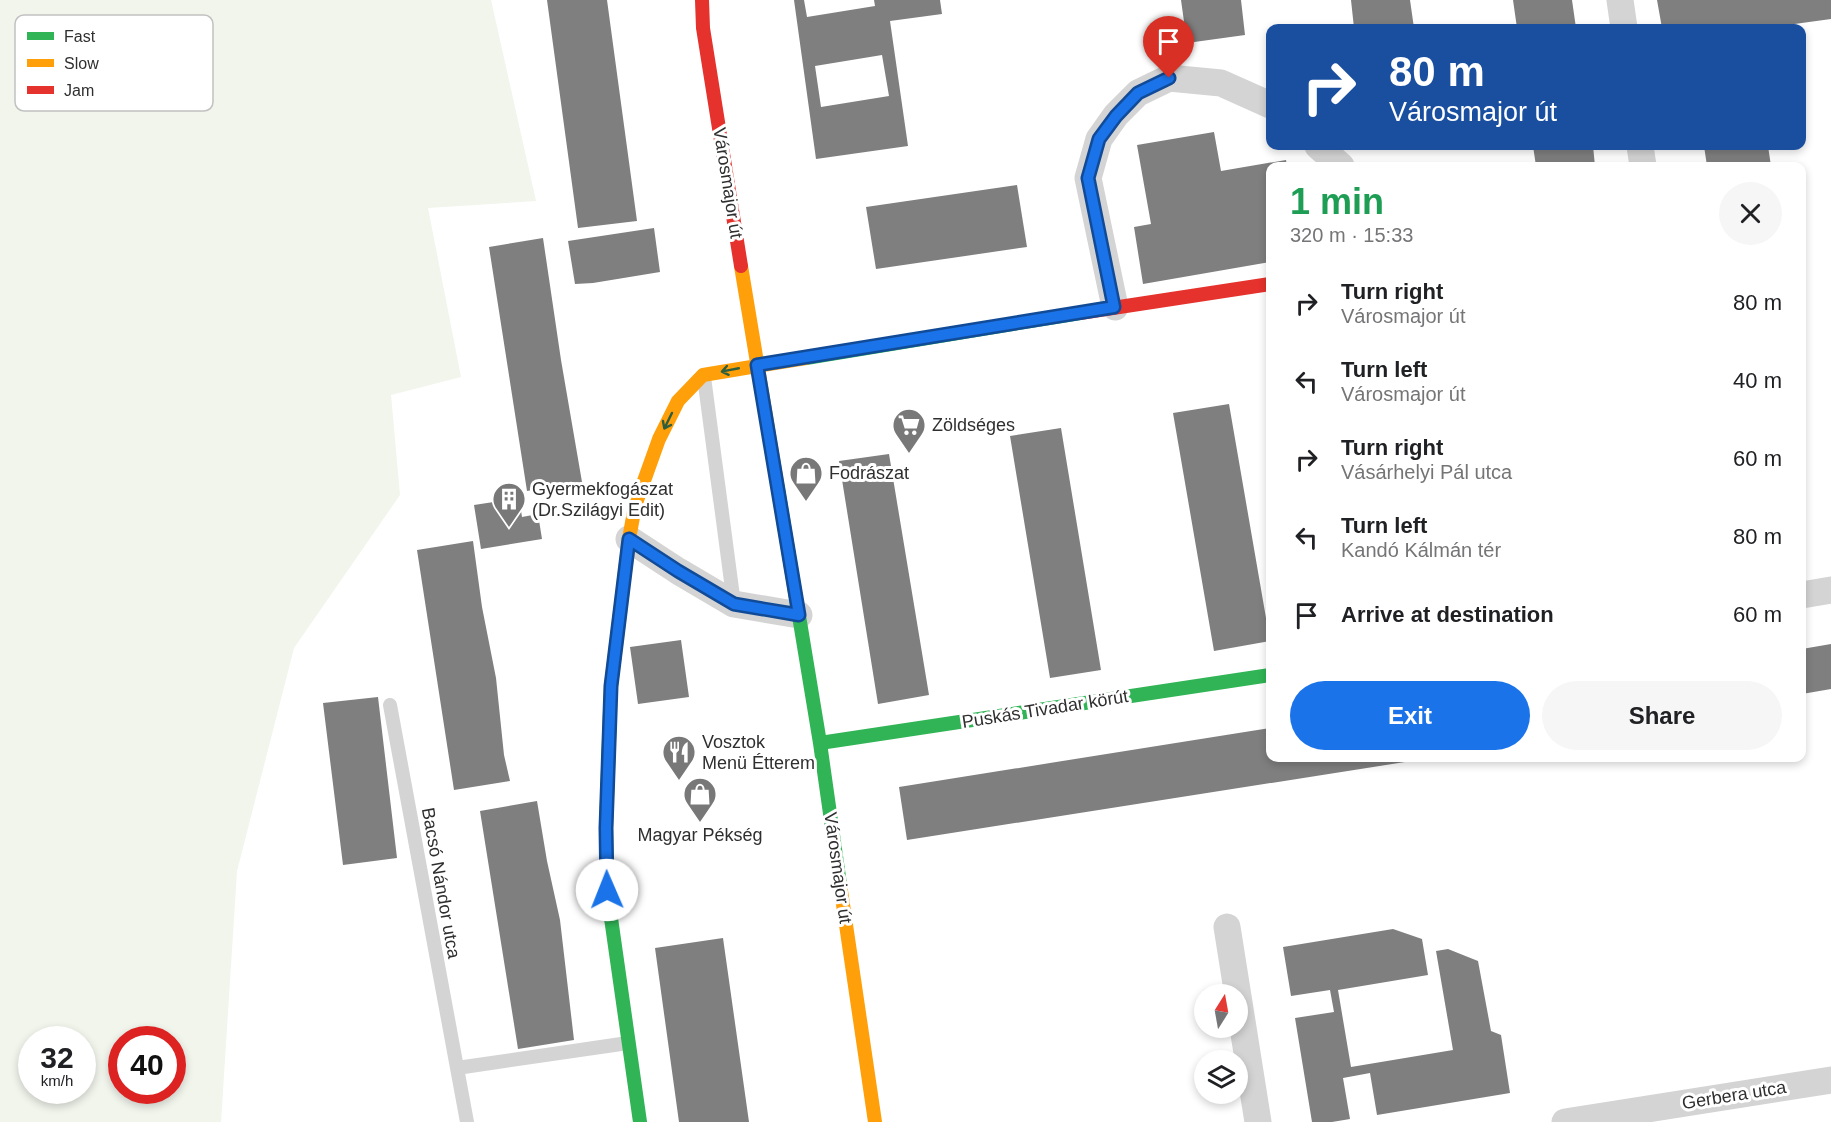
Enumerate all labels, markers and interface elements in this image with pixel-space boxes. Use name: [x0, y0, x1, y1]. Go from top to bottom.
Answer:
legend: [15, 15, 213, 111]
pin: [1143, 16, 1194, 78]
icon: arrive: [1152, 25, 1185, 58]
text: Fast: [64, 28, 96, 45]
icon: right: [1290, 48, 1368, 126]
text: 80 m: [1389, 48, 1485, 95]
text: Slow: [64, 55, 99, 72]
text: Jam: [64, 82, 94, 99]
text: Városmajor út: [1389, 97, 1557, 127]
street label: Városmajor út: [709, 126, 747, 240]
text: 1 min: [1290, 181, 1384, 222]
button: close: [1719, 182, 1782, 245]
text: 320 m · 15:33: [1290, 224, 1413, 246]
text: Turn right: [1341, 279, 1443, 304]
icon: right: [1290, 287, 1323, 320]
text: 80 m: [1733, 290, 1782, 315]
text: Városmajor út: [1341, 305, 1466, 327]
text: Turn left: [1341, 357, 1427, 382]
one-way arrow: [721, 365, 740, 376]
icon: left: [1290, 365, 1323, 398]
text: 40 m: [1733, 368, 1782, 393]
text: Városmajor út: [1341, 383, 1466, 405]
supermarket icon: Zöldséges: [891, 407, 927, 454]
one-way arrow: [662, 412, 674, 430]
place label: Zöldséges: [932, 415, 1015, 435]
text: Turn right: [1341, 435, 1443, 460]
icon: right: [1290, 443, 1323, 476]
text: 60 m: [1733, 446, 1782, 471]
shop icon: Fodrászat: [788, 455, 824, 502]
text: Vásárhelyi Pál utca: [1341, 461, 1512, 483]
place label: Fodrászat: [829, 463, 909, 483]
place label: Gyermekfogászat (Dr.Szilágyi Edit): [532, 479, 673, 520]
building icon: Gyermekfogászat (Dr.Szilágyi Edit): [491, 481, 527, 528]
text: Turn left: [1341, 513, 1427, 538]
icon: left: [1290, 521, 1323, 554]
text: 80 m: [1733, 524, 1782, 549]
text: Kandó Kálmán tér: [1341, 539, 1501, 561]
icon: arrive: [1290, 599, 1323, 632]
text: Arrive at destination: [1341, 602, 1554, 627]
text: 60 m: [1733, 602, 1782, 627]
button: Exit: [1290, 681, 1530, 750]
button: Share: [1542, 681, 1782, 750]
street label: Puskás Tivadar körút: [960, 686, 1130, 732]
place label: Vosztok Menü Étterem: [702, 732, 815, 773]
restaurant icon: Vosztok Menü Étterem: [661, 734, 697, 781]
shop icon: Magyar Pékség: [682, 776, 718, 823]
street label: Bacsó Nándor utca: [418, 806, 464, 961]
street label: Városmajor út: [820, 811, 856, 925]
place label: Magyar Pékség: [637, 825, 763, 845]
position arrow: [575, 858, 639, 922]
north arrow: [1194, 984, 1248, 1038]
map controls: [1194, 984, 1248, 1104]
speed limit sign: 40: [108, 1026, 186, 1104]
text: 32: [40, 1041, 74, 1074]
button: layers: [1194, 1050, 1248, 1104]
text: km/h: [41, 1072, 73, 1089]
street label: Gerbera utca: [1681, 1077, 1788, 1113]

